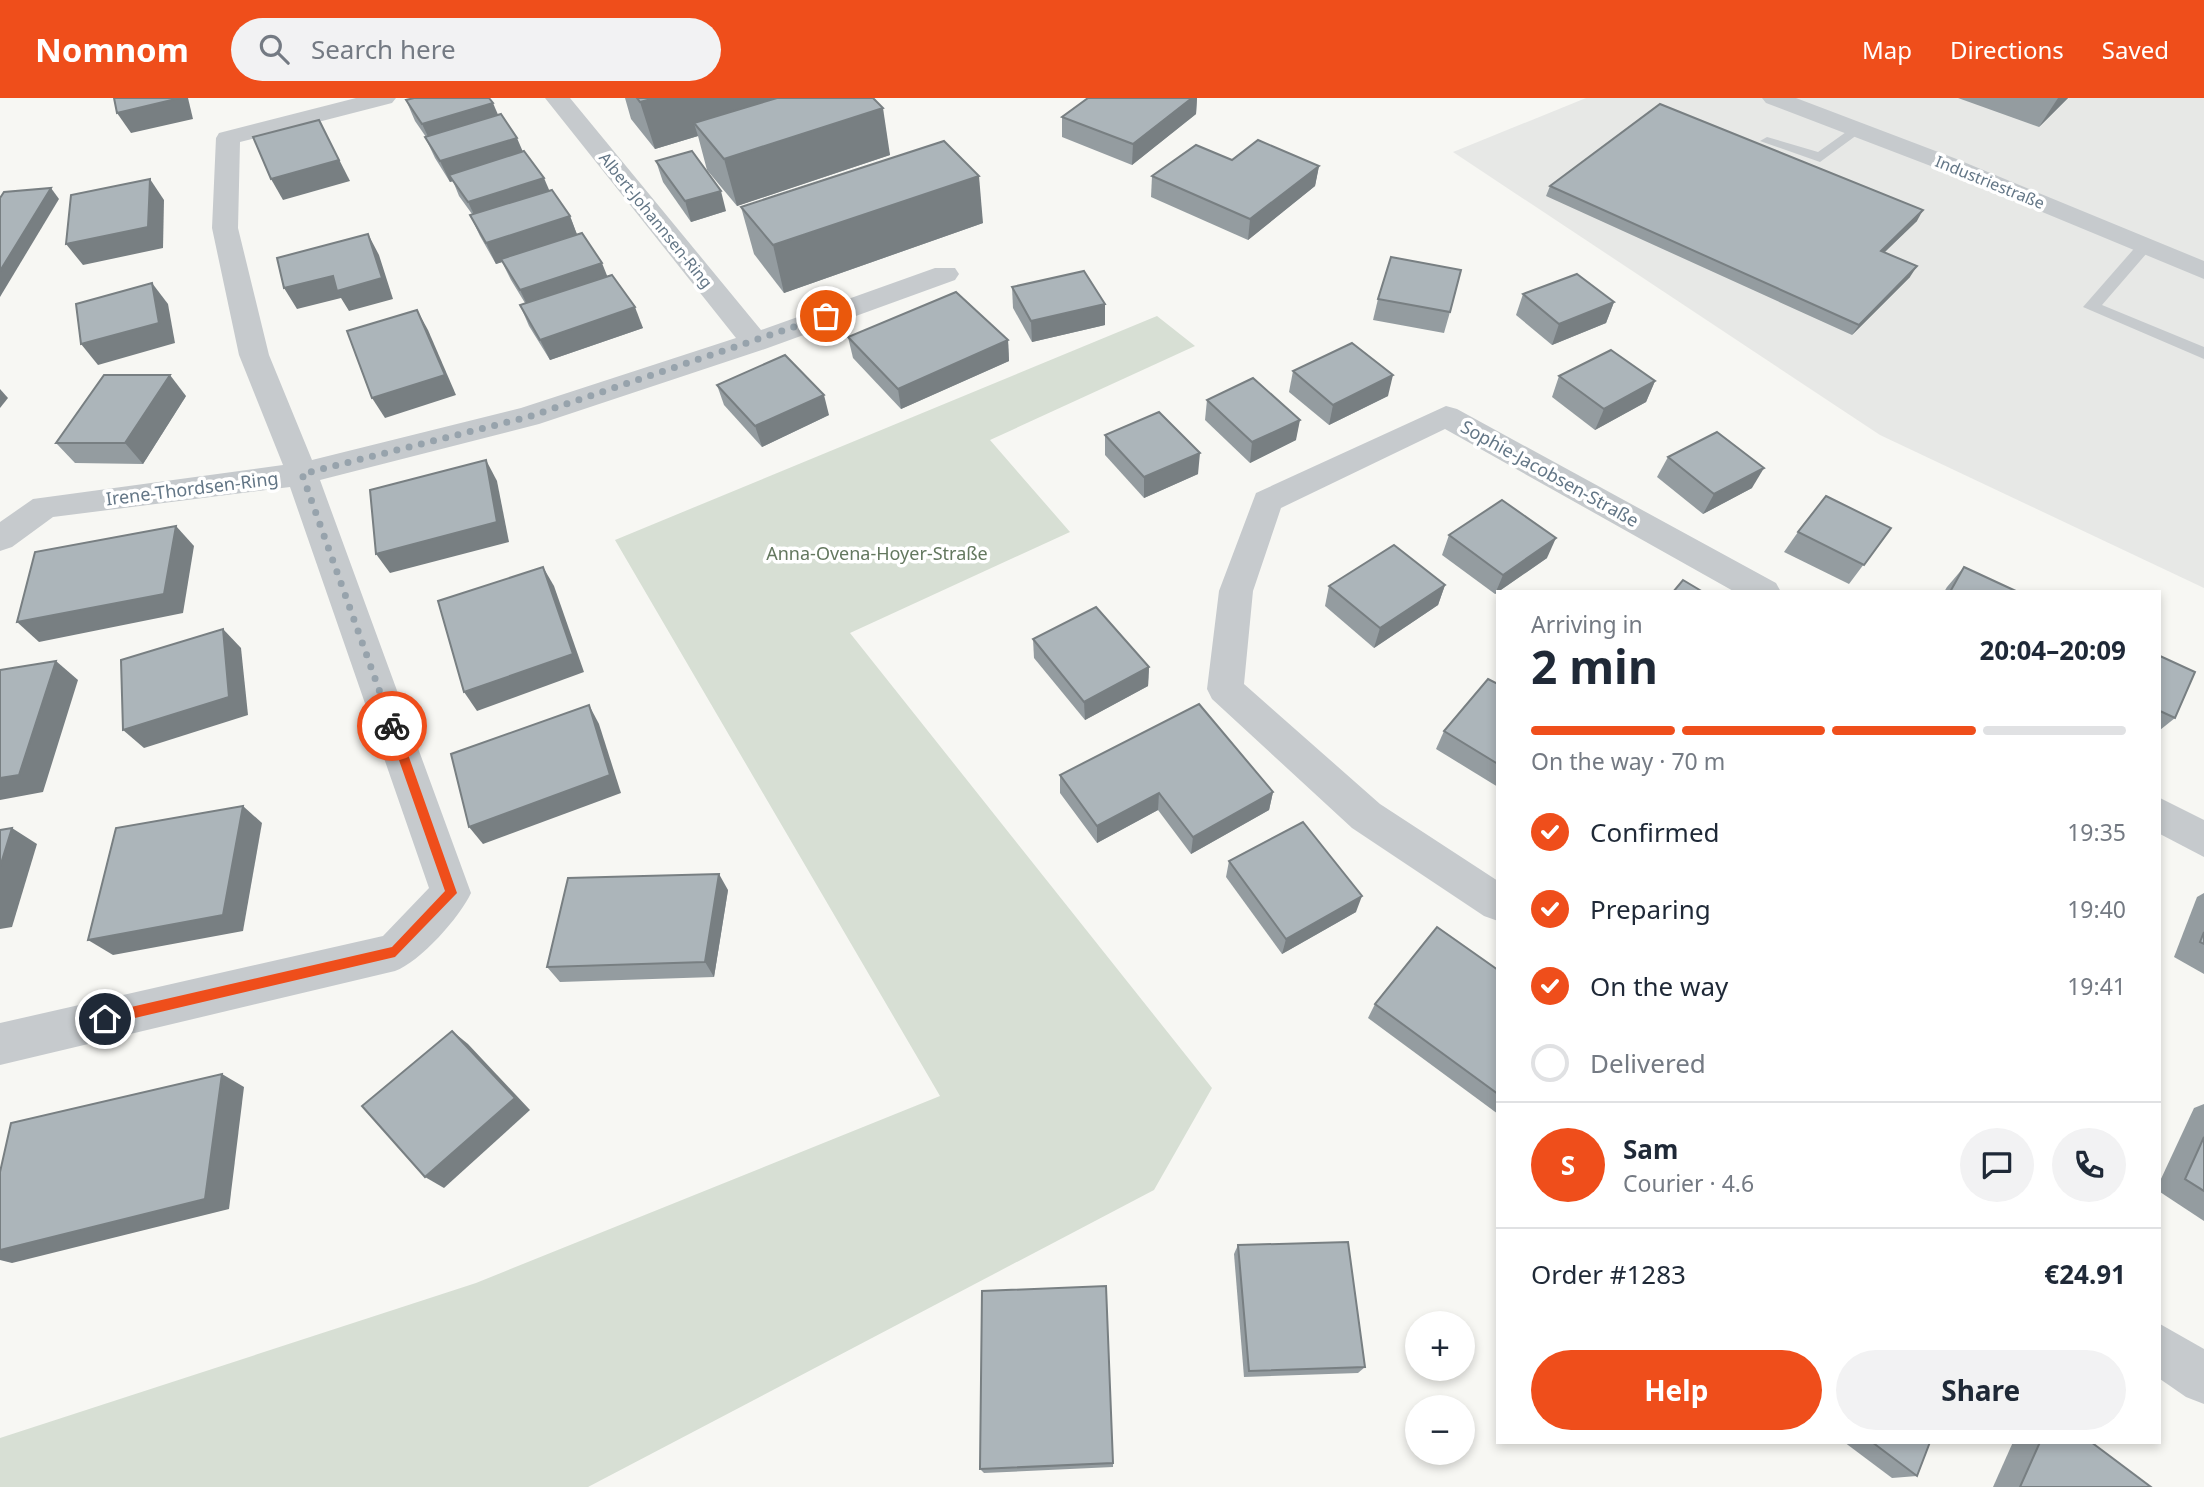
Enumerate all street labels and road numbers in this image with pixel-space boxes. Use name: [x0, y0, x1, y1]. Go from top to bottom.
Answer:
street label: Albert-Johannsen-Ring: [594, 147, 718, 293]
street label: Industriestraße: [1932, 150, 2048, 214]
street label: Sophie-Jacobsen-Straße: [1457, 414, 1643, 532]
street label: Irene-Thordsen-Ring: [104, 466, 280, 510]

